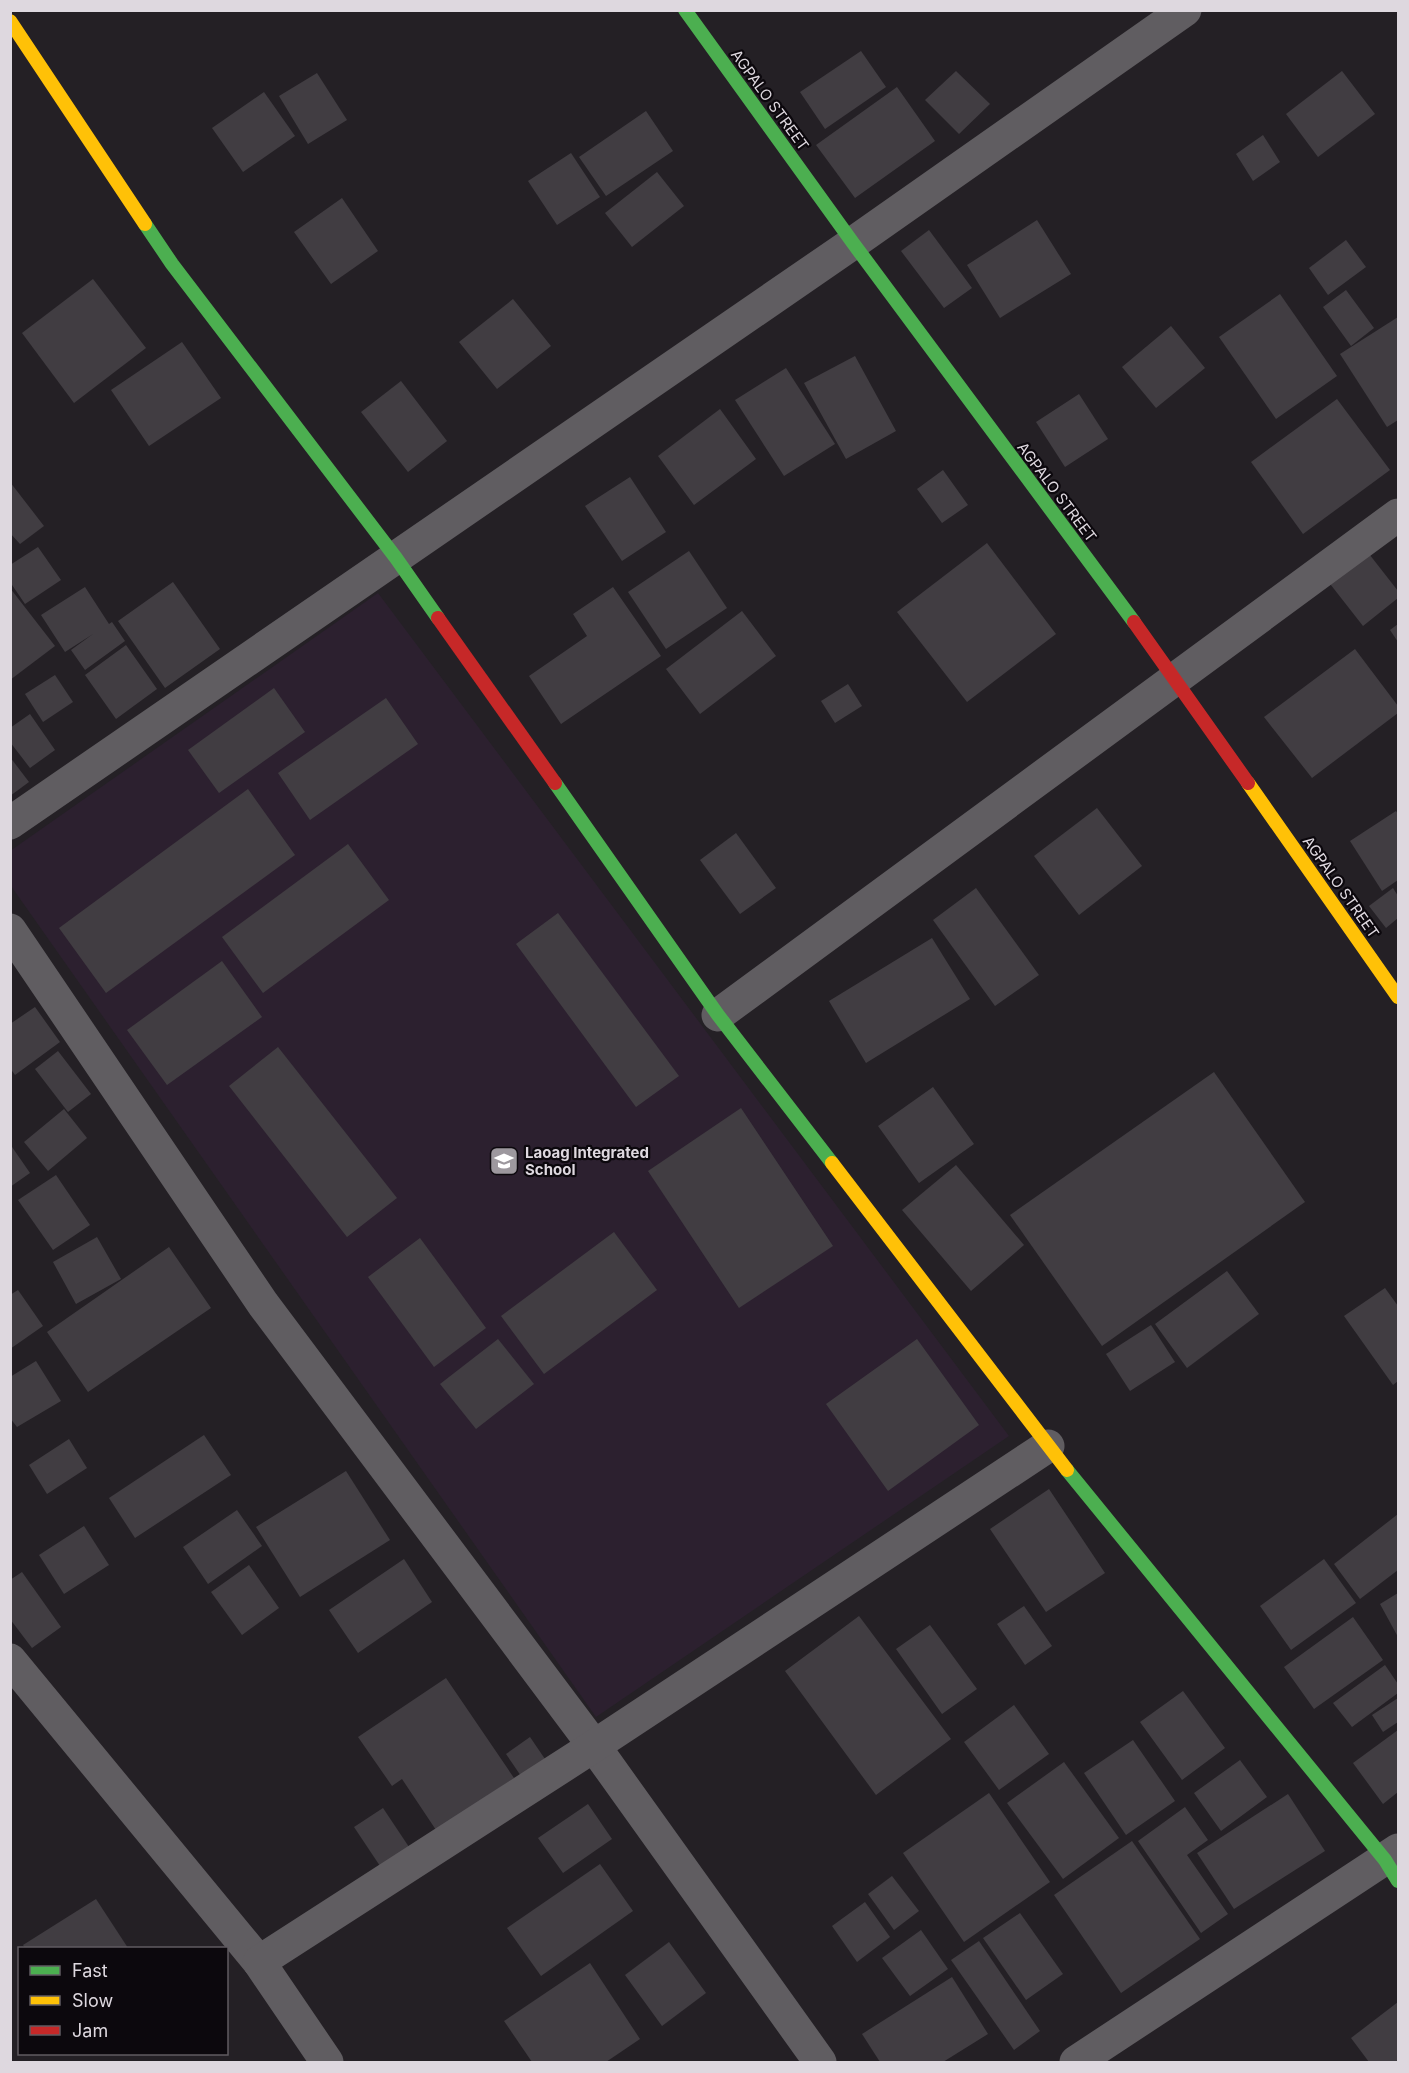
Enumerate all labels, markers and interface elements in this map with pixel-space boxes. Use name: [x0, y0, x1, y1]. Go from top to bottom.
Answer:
street label: AGPALO STREET: [727, 46, 813, 154]
street label: AGPALO STREET: [1013, 438, 1101, 546]
street label: AGPALO STREET: [1299, 832, 1383, 942]
place label: Laoag Integrated School: [525, 1143, 649, 1179]
school or university icon: Laoag Integrated School: [488, 1145, 520, 1177]
legend: [18, 1947, 228, 2055]
text: Fast: [72, 1960, 108, 1981]
text: Slow: [72, 1990, 113, 2011]
text: Jam: [72, 2020, 108, 2041]

